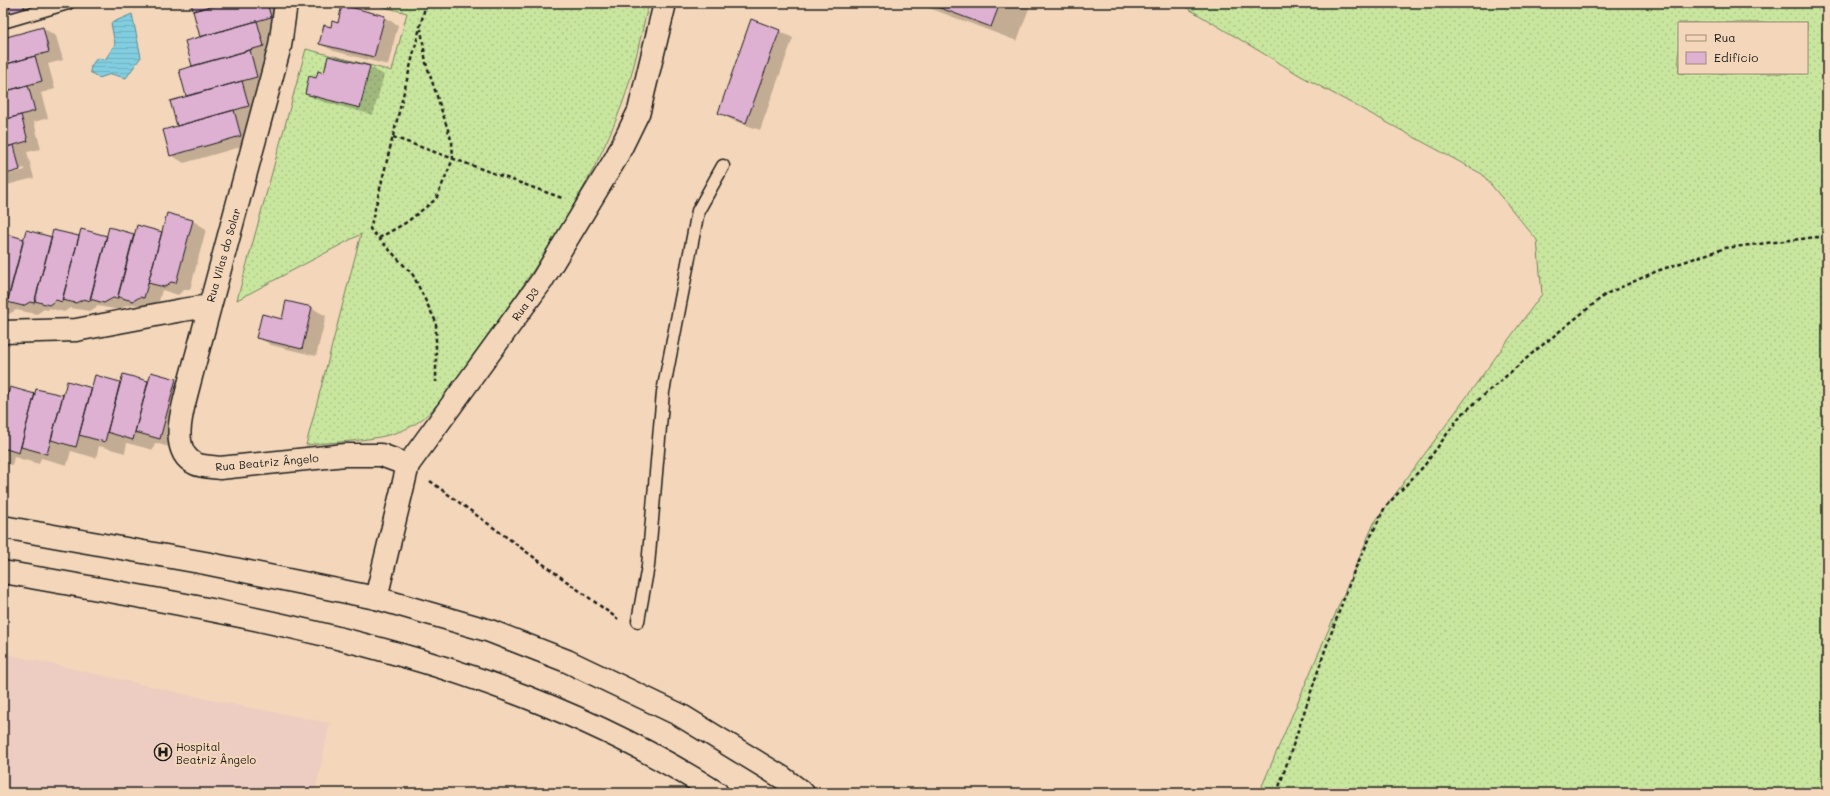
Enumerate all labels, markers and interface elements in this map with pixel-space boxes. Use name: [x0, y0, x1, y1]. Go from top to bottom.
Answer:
legend: [1678, 22, 1808, 74]
text: Rua: [1714, 29, 1736, 45]
text: Edifício: [1714, 49, 1758, 65]
street label: Rua Vilas do Solar: [202, 206, 244, 304]
street label: Rua D3: [508, 284, 542, 324]
street label: Rua Beatriz Ângelo: [215, 450, 320, 474]
place label: Hospital Beatriz Ângelo: [176, 739, 257, 767]
hospital icon: Hospital Beatriz Ângelo: [153, 742, 173, 762]

